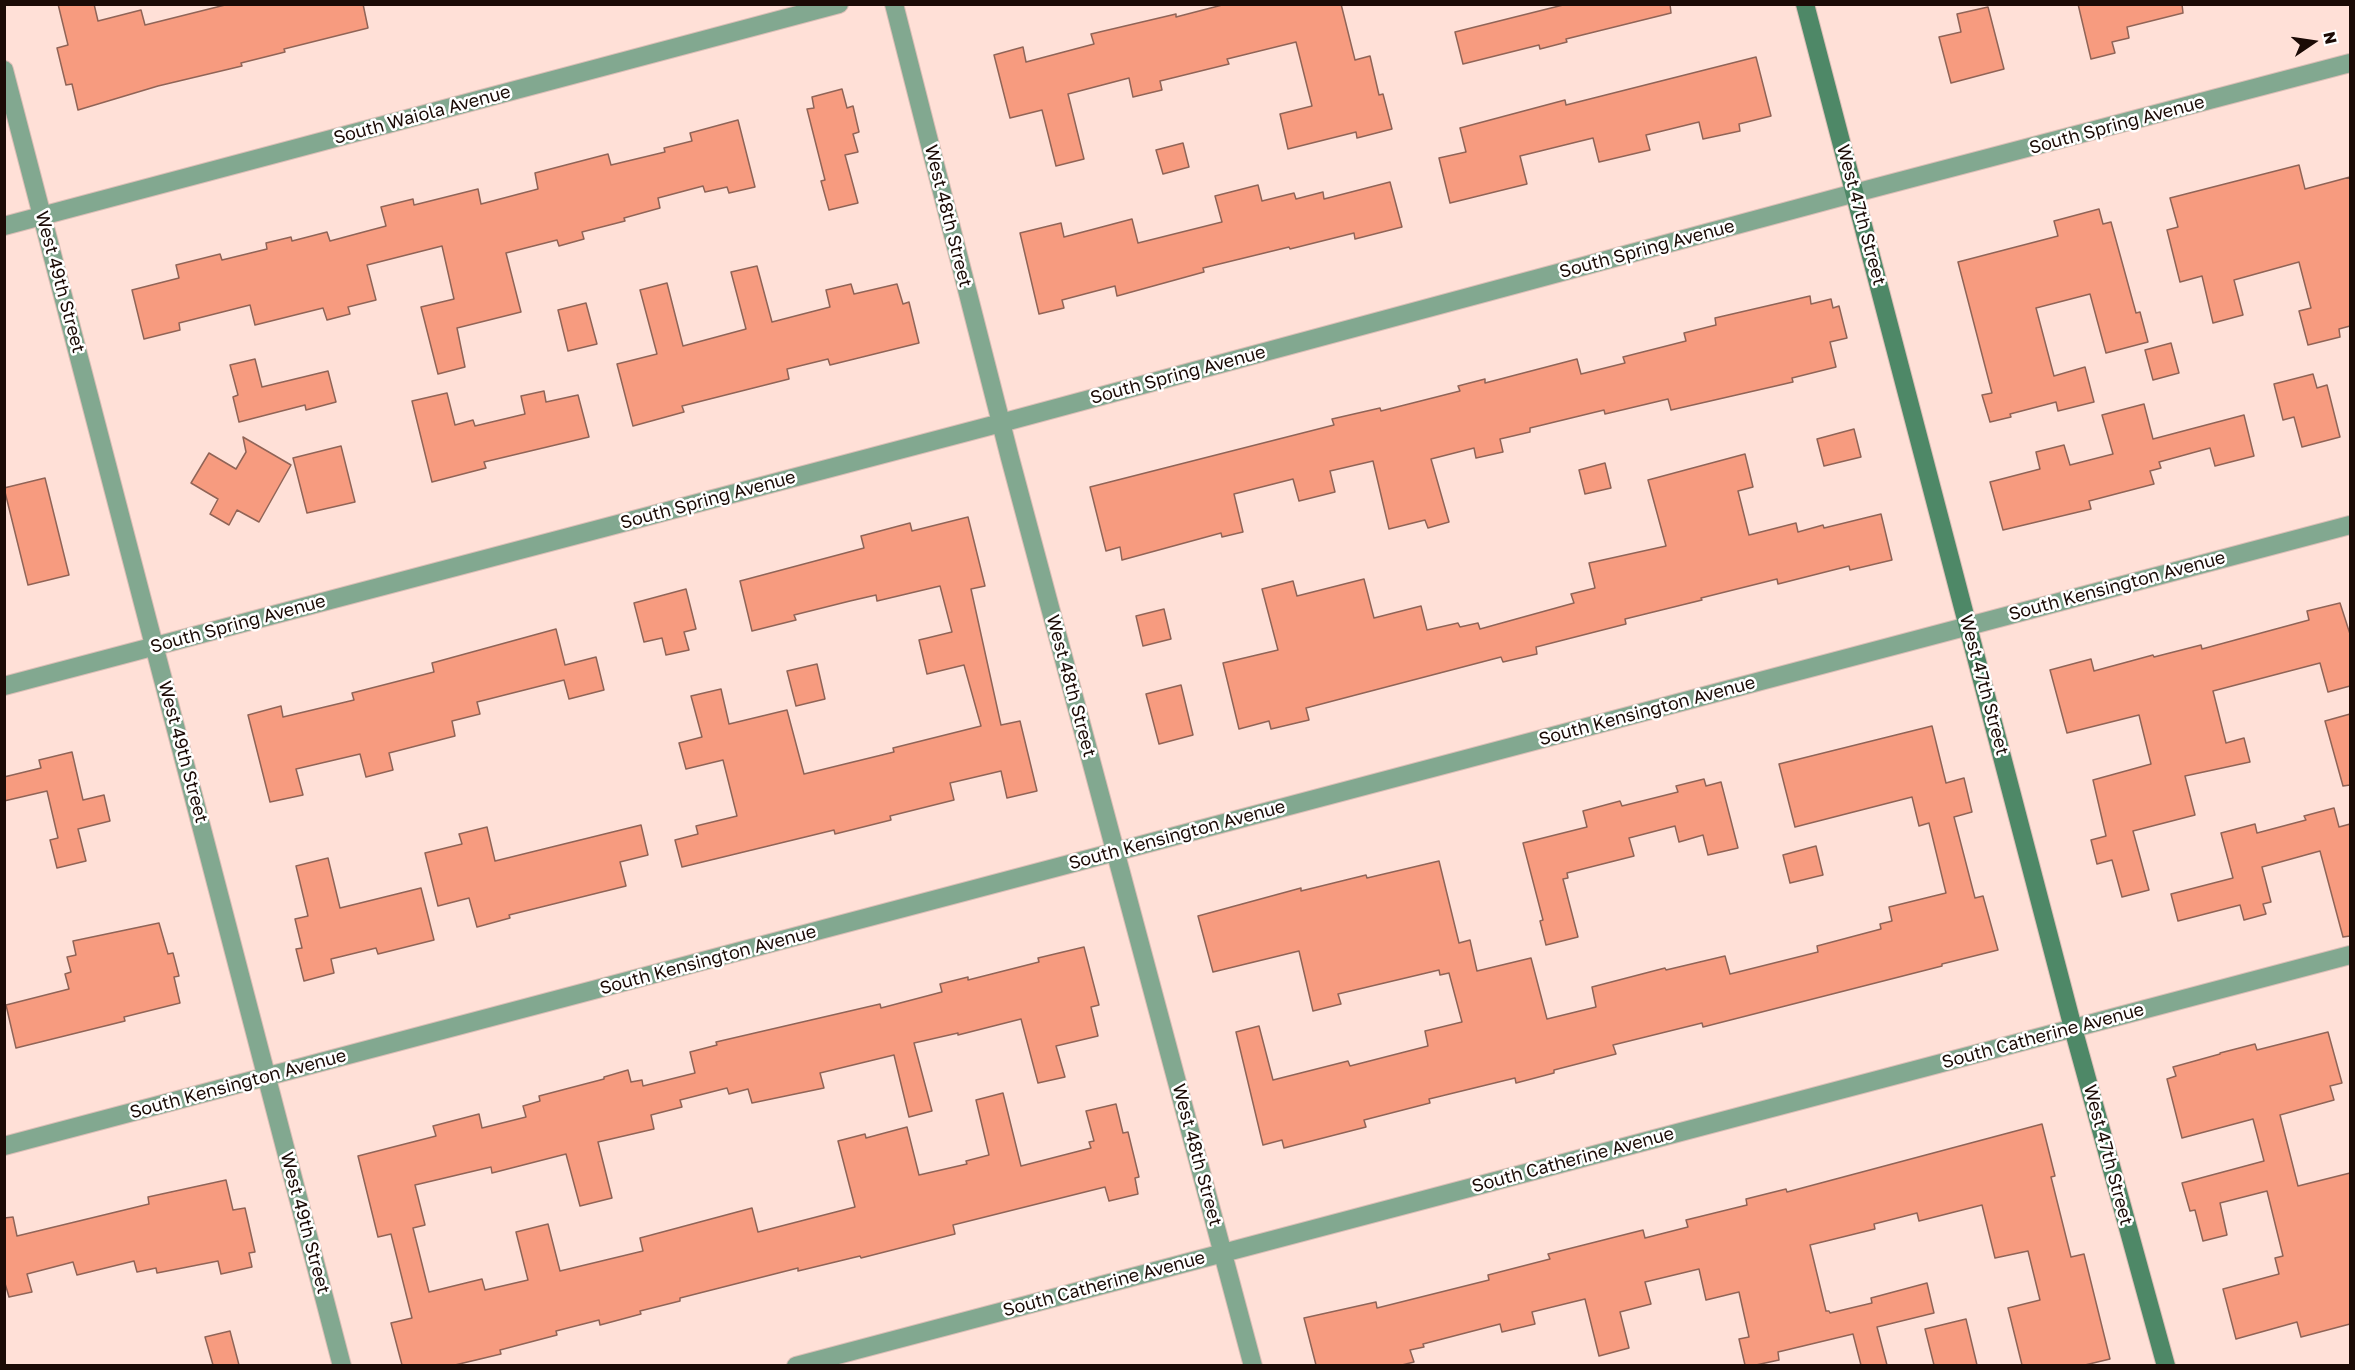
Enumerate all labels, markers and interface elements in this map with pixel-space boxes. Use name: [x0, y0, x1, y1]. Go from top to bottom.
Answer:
north arrow: [2283, 12, 2343, 72]
text: N: [2319, 30, 2342, 46]
street label: South Waiola Avenue: [331, 81, 513, 149]
street label: South Spring Avenue: [2027, 91, 2207, 159]
street label: West 48th Street: [920, 142, 976, 290]
street label: West 47th Street: [1832, 142, 1890, 288]
street label: West 49th Street: [31, 209, 89, 355]
street label: South Spring Avenue: [1557, 215, 1737, 283]
street label: South Spring Avenue: [1088, 341, 1268, 409]
street label: South Spring Avenue: [618, 466, 798, 534]
street label: South Kensington Avenue: [2006, 547, 2228, 625]
street label: South Spring Avenue: [148, 590, 328, 658]
street label: West 47th Street: [1955, 612, 2013, 758]
street label: West 48th Street: [1042, 613, 1100, 759]
street label: South Kensington Avenue: [1536, 672, 1758, 750]
street label: West 49th Street: [154, 679, 212, 825]
street label: South Kensington Avenue: [1066, 796, 1288, 874]
street label: South Kensington Avenue: [597, 921, 819, 999]
street label: South Catherine Avenue: [1940, 999, 2146, 1073]
street label: South Kensington Avenue: [127, 1045, 349, 1123]
street label: West 48th Street: [1168, 1082, 1226, 1228]
street label: West 47th Street: [2079, 1082, 2137, 1228]
street label: South Catherine Avenue: [1470, 1123, 1676, 1197]
street label: West 49th Street: [276, 1150, 334, 1296]
street label: South Catherine Avenue: [1001, 1247, 1207, 1321]

